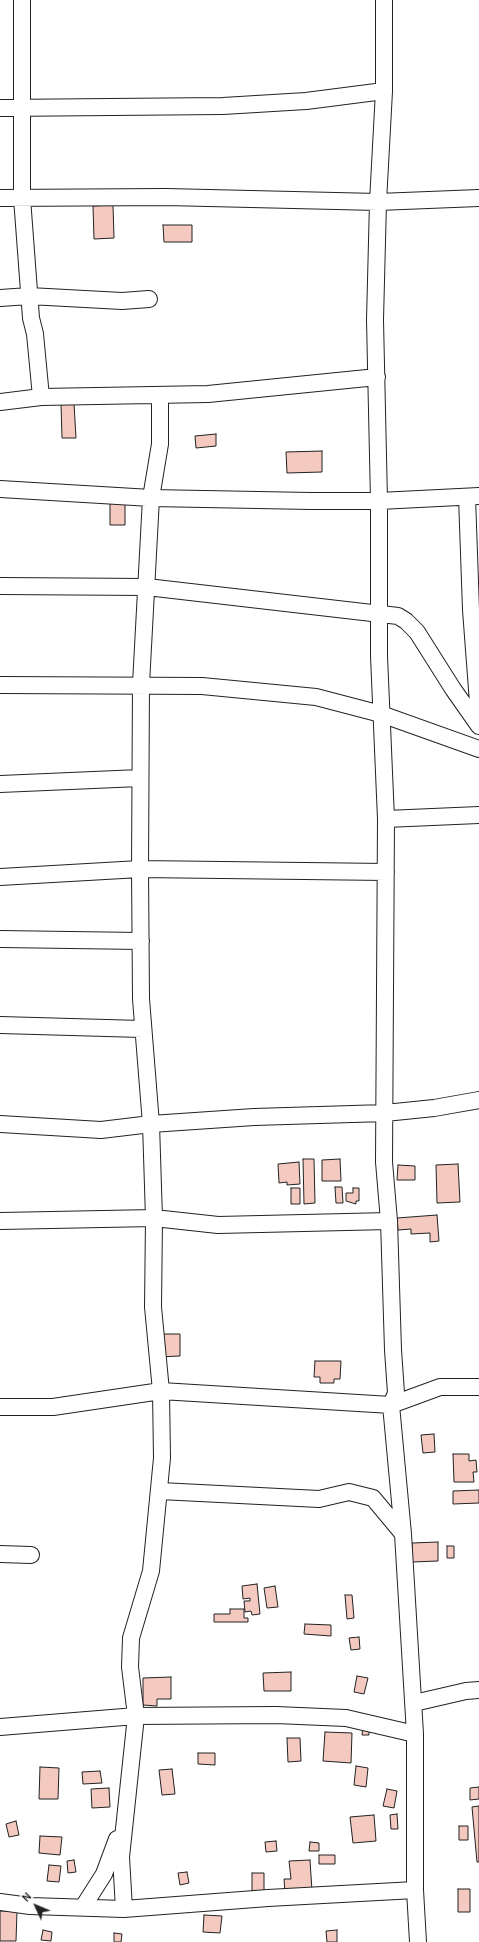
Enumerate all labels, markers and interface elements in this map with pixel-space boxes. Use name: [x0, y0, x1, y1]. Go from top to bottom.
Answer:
north arrow: [16, 1886, 56, 1926]
text: N: [20, 1890, 34, 1905]

